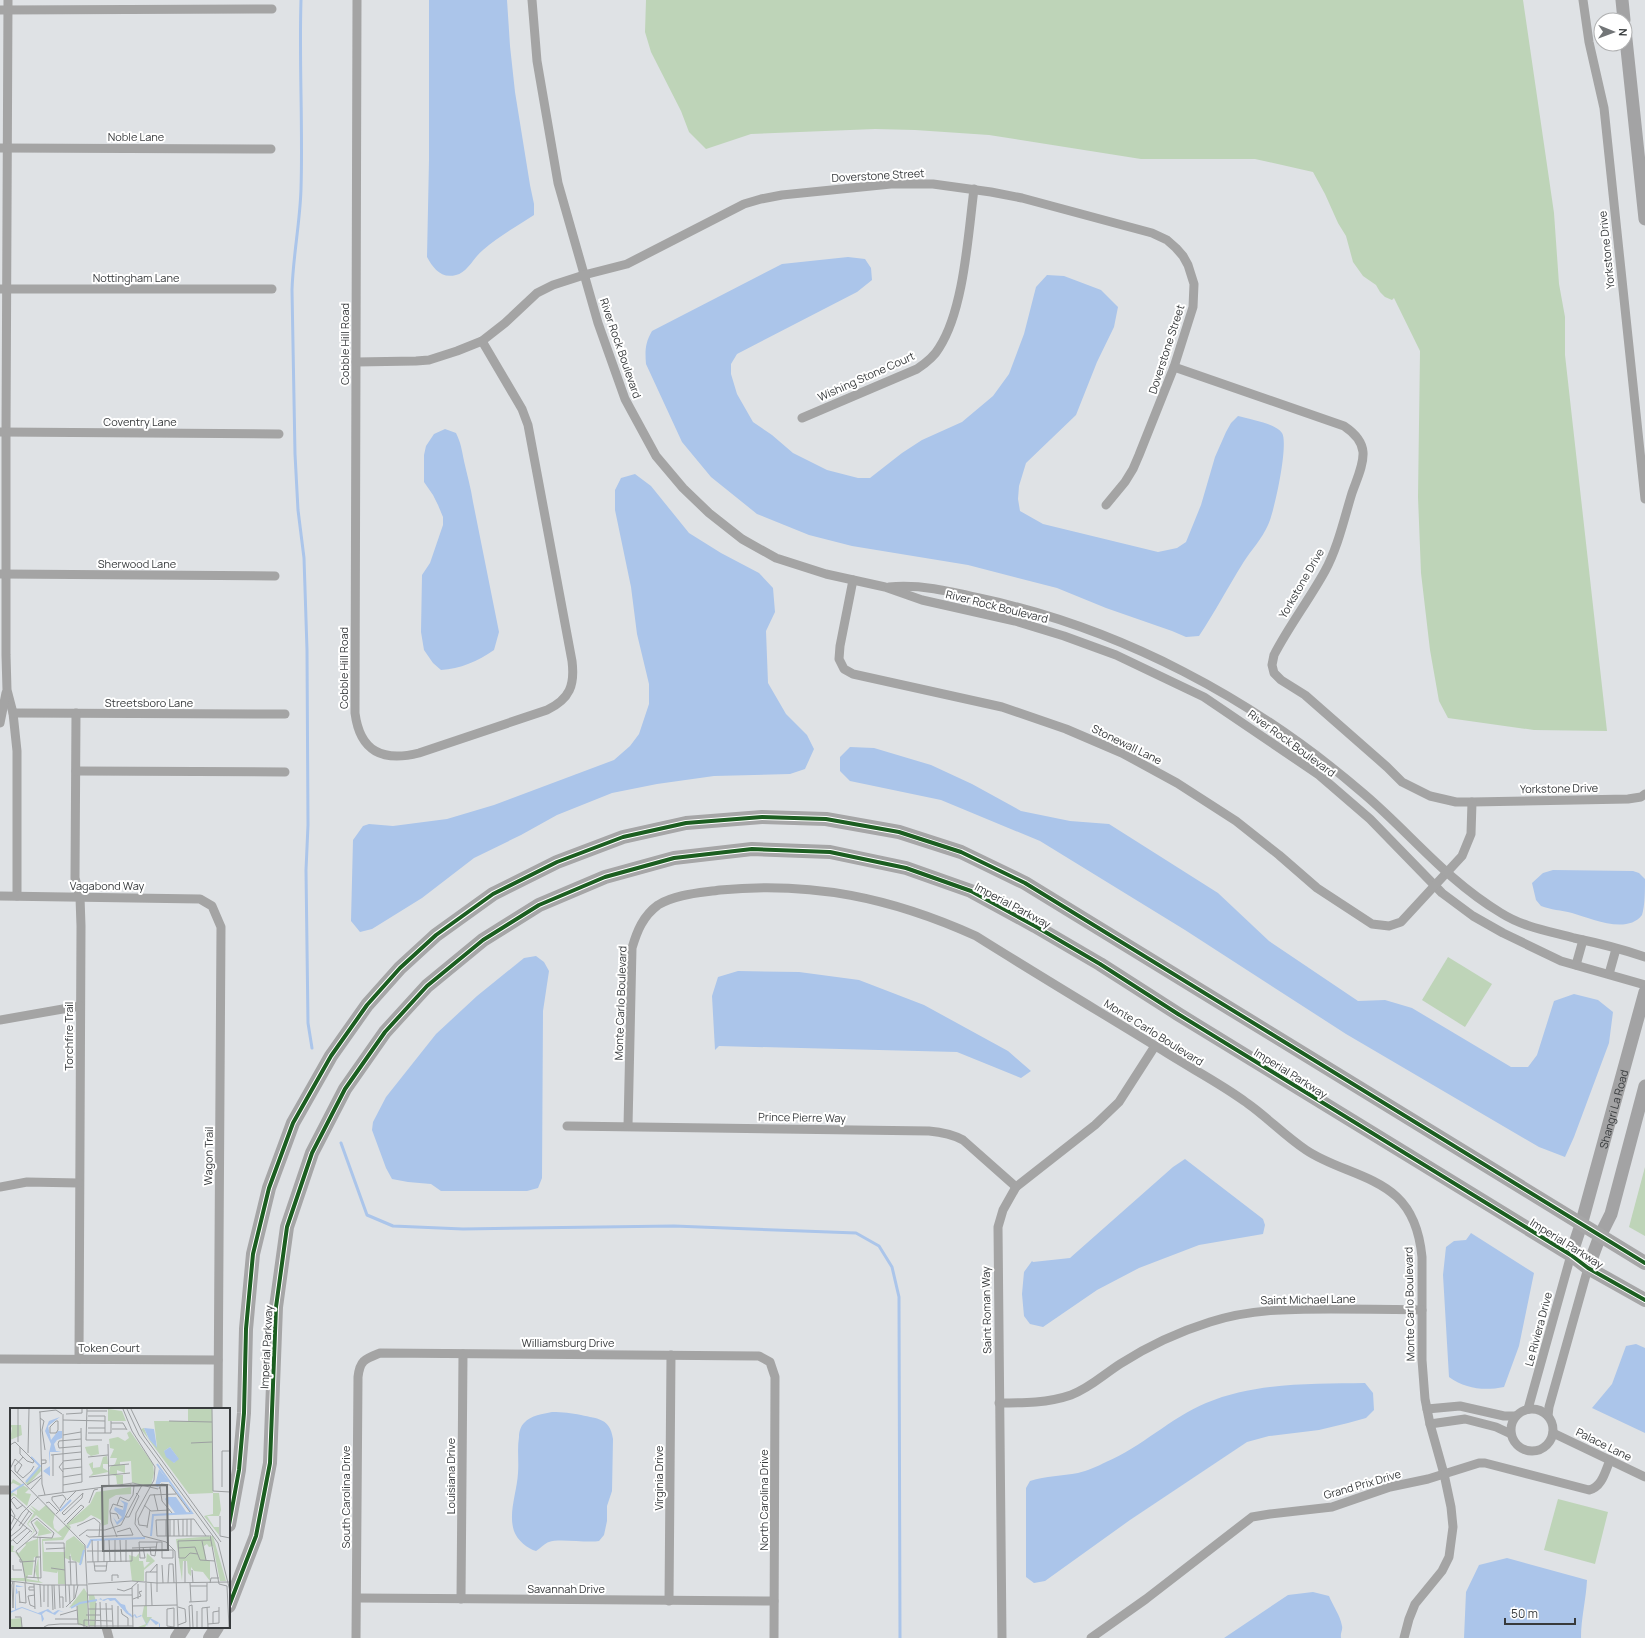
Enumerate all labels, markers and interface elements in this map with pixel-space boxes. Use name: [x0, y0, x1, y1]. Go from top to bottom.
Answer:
north arrow: [1593, 12, 1633, 52]
text: N: [1616, 28, 1631, 36]
street label: Noble Lane: [108, 129, 165, 144]
street label: Doverstone Street: [831, 165, 925, 185]
street label: Yorkstone Drive: [1594, 210, 1618, 290]
street label: Nottingham Lane: [93, 270, 180, 285]
street label: River Rock Boulevard: [597, 296, 645, 400]
street label: Doverstone Street: [1144, 302, 1188, 396]
street label: Cobble Hill Road: [337, 303, 352, 385]
street label: Wishing Stone Court: [815, 348, 917, 404]
street label: Coventry Lane: [103, 414, 177, 429]
street label: Yorkstone Drive: [1275, 545, 1327, 621]
street label: Sherwood Lane: [98, 556, 177, 571]
street label: River Rock Boulevard: [944, 586, 1050, 626]
street label: Cobble Hill Road: [336, 627, 351, 709]
street label: Streetsboro Lane: [105, 695, 194, 710]
street label: River Rock Boulevard: [1245, 706, 1339, 780]
street label: Stonewall Lane: [1089, 721, 1165, 768]
street label: Yorkstone Drive: [1520, 780, 1599, 796]
street label: Vagabond Way: [70, 878, 144, 893]
street label: Imperial Parkway: [972, 879, 1054, 931]
street label: Monte Carlo Boulevard: [611, 945, 629, 1061]
street label: Monte Carlo Boulevard: [1101, 995, 1207, 1069]
street label: Torchfire Trail: [61, 1002, 76, 1070]
street label: Imperial Parkway: [1251, 1044, 1331, 1102]
street label: Shangri La Road: [1595, 1068, 1631, 1150]
street label: Prince Pierre Way: [758, 1109, 846, 1125]
street label: Wagon Trail: [200, 1127, 216, 1185]
street label: Imperial Parkway: [1527, 1214, 1607, 1272]
street label: Monte Carlo Boulevard: [1401, 1247, 1417, 1361]
street label: Saint Roman Way: [978, 1266, 994, 1354]
street label: Le Riviera Drive: [1521, 1290, 1555, 1368]
street label: Saint Michael Lane: [1260, 1291, 1356, 1307]
street label: Imperial Parkway: [256, 1305, 276, 1389]
street label: Williamsburg Drive: [522, 1335, 615, 1350]
street label: Token Court: [78, 1340, 140, 1355]
inset map: [10, 1408, 230, 1628]
street label: Palace Lane: [1574, 1424, 1635, 1464]
street label: Louisiana Drive: [443, 1437, 458, 1514]
street label: South Carolina Drive: [338, 1445, 353, 1549]
street label: Virginia Drive: [651, 1445, 666, 1510]
street label: North Carolina Drive: [756, 1449, 771, 1551]
street label: Grand Prix Drive: [1322, 1466, 1403, 1502]
street label: Savannah Drive: [527, 1581, 605, 1596]
scale bar: [1505, 1600, 1575, 1626]
text: 50 m: [1511, 1605, 1538, 1622]

